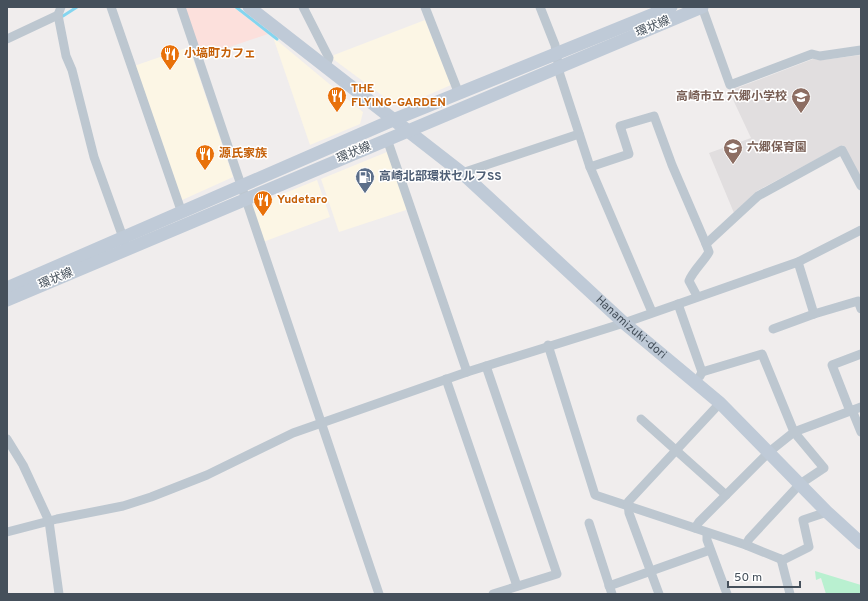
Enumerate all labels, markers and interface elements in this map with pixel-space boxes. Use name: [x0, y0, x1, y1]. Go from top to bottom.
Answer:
street label: 環状線: [633, 13, 673, 41]
restaurant icon: 小塙町カフェ: [159, 43, 181, 71]
place label: 小塙町カフェ: [184, 46, 256, 62]
place label: THE FLYING-GARDEN: [351, 81, 446, 111]
restaurant icon: THE FLYING-GARDEN: [326, 85, 348, 113]
school or university icon: 高崎市立 六郷小学校: [790, 86, 812, 114]
place label: 高崎市立 六郷小学校: [676, 89, 787, 105]
school or university icon: 六郷保育園: [722, 137, 744, 165]
street label: 環状線: [334, 139, 374, 167]
place label: 六郷保育園: [747, 140, 807, 156]
restaurant icon: 源氏家族: [194, 143, 216, 171]
place label: 源氏家族: [219, 146, 268, 162]
fuel station icon: 高崎北部環状セルフSS: [354, 166, 376, 194]
place label: 高崎北部環状セルフSS: [379, 169, 502, 185]
restaurant icon: Yudetaro: [252, 189, 274, 217]
place label: Yudetaro: [277, 192, 328, 208]
street label: 環状線: [36, 265, 76, 293]
street label: Hanamizuki-dori: [592, 292, 670, 363]
scale bar: [728, 563, 800, 589]
text: 50 m: [734, 570, 762, 586]

